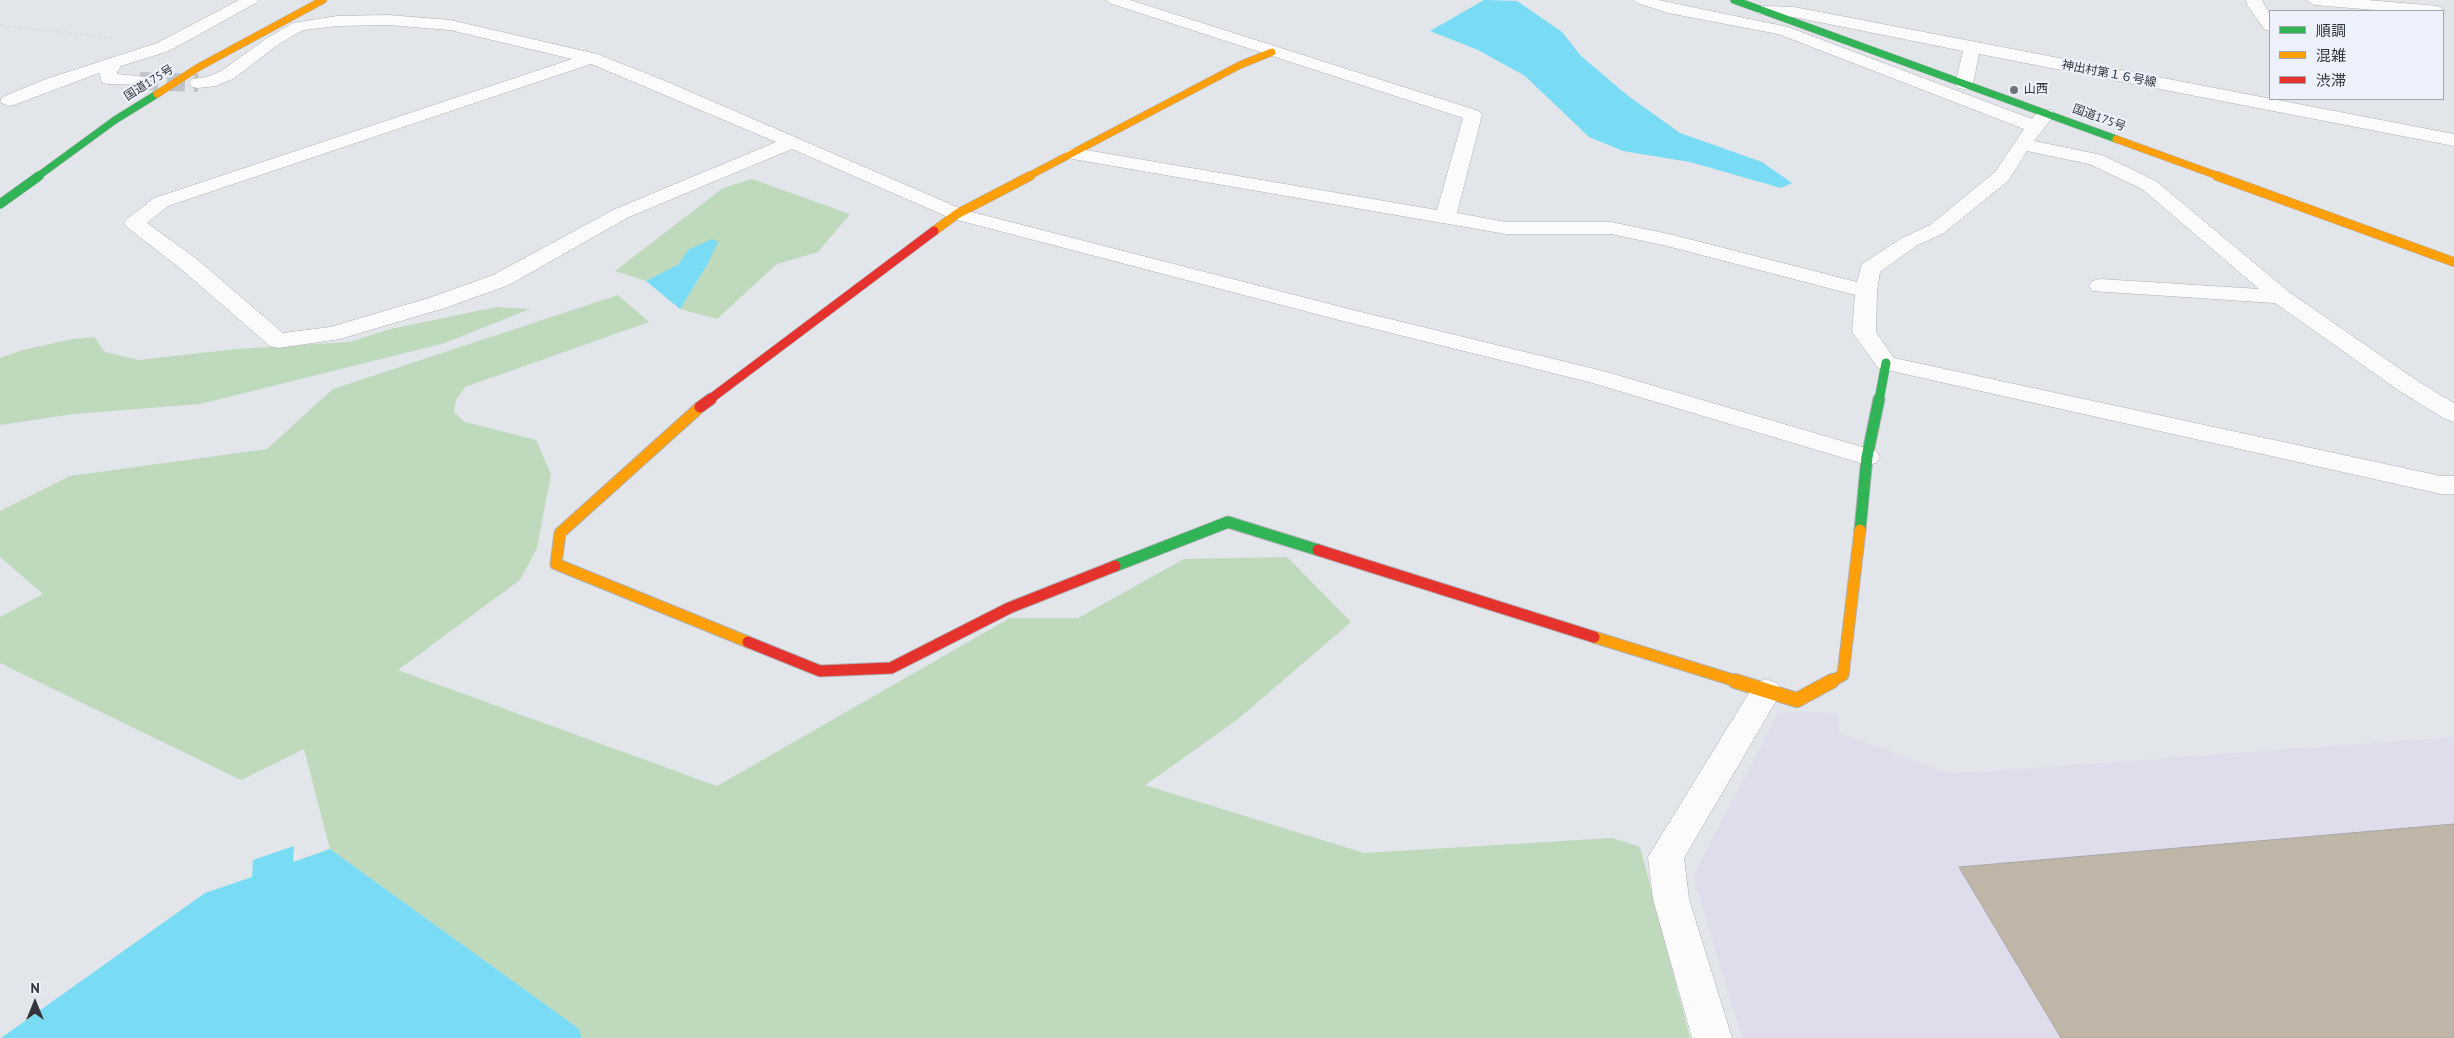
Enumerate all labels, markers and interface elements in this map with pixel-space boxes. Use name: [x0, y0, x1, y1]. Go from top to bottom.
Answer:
legend: [2269, 10, 2444, 100]
text: 順調: [2316, 21, 2346, 40]
text: 混雑: [2316, 46, 2346, 65]
street label: 神出村第１６号線: [2061, 58, 2157, 90]
street label: 国道175号: [122, 62, 176, 104]
text: 渋滞: [2316, 71, 2346, 90]
place label: 山西: [2024, 83, 2048, 97]
marker: 山西: [2008, 84, 2020, 96]
street label: 国道175号: [2070, 102, 2128, 134]
north arrow: [10, 978, 60, 1028]
text: N: [30, 979, 40, 997]

